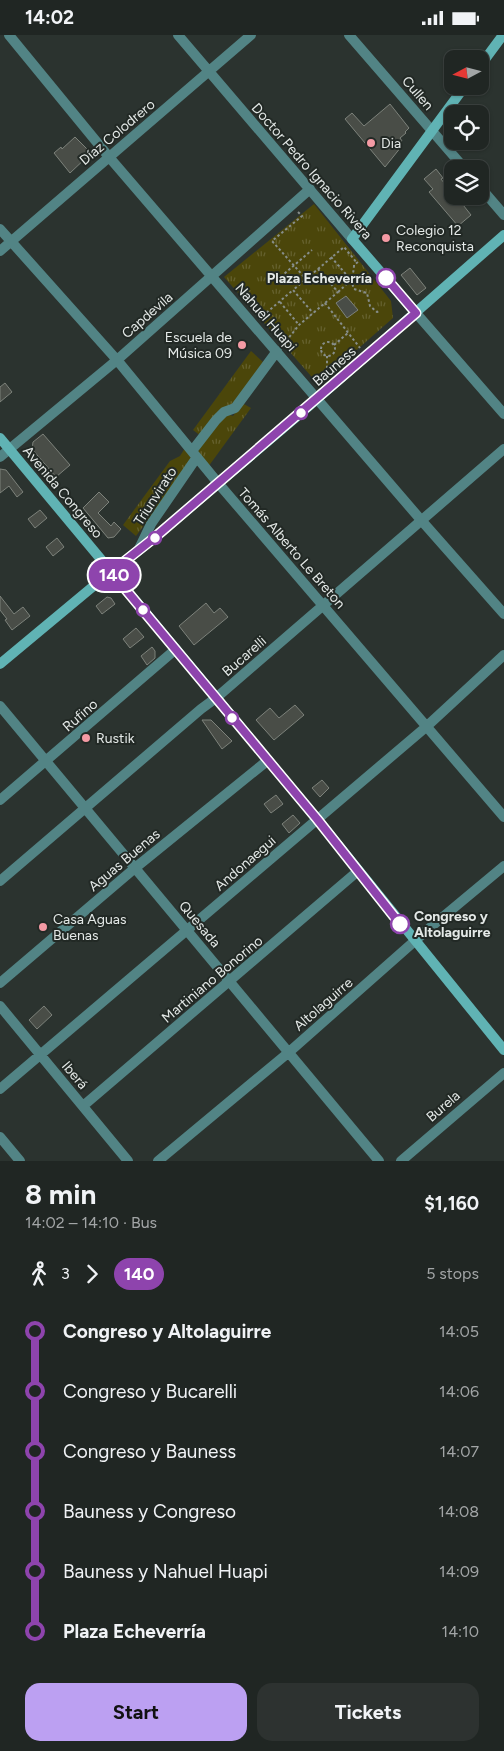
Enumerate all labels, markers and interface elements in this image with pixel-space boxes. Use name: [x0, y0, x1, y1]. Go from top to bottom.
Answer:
text: 14:02: [25, 6, 74, 29]
north arrow: [444, 50, 489, 95]
map controls: [444, 50, 489, 205]
street label: Cullen: [398, 73, 437, 114]
street label: Díaz Colodrero: [76, 96, 158, 169]
street label: Doctor Pedro Ignacio Rivera: [248, 100, 375, 243]
button: locate: [444, 105, 489, 150]
place label: Dia: [381, 135, 401, 152]
marker: Dia: [365, 137, 377, 149]
button: layers: [444, 160, 489, 205]
place label: Colegio 12 Reconquista: [396, 222, 474, 255]
marker: Colegio 12 Reconquista: [380, 232, 392, 244]
marker: Plaza Echeverría: [376, 268, 396, 288]
place label: Plaza Echeverría: [267, 270, 372, 287]
street label: Nahuel Huapi: [231, 280, 300, 355]
street label: Capdevila: [118, 289, 176, 342]
place label: Escuela de Música 09: [165, 329, 232, 362]
marker: Escuela de Música 09: [236, 339, 248, 351]
street label: Bauness: [309, 343, 360, 390]
unlabelled marker: [294, 406, 308, 420]
street label: Avenida Congreso: [19, 443, 106, 542]
street label: Triunvirato: [130, 464, 181, 529]
street label: Tomás Alberto Le Breton: [235, 484, 349, 612]
unlabelled marker: [148, 531, 162, 545]
line badge: 140: [85, 559, 143, 591]
text: 140: [99, 564, 129, 586]
unlabelled marker: [136, 603, 150, 617]
street label: Bucarelli: [219, 633, 270, 680]
street label: Rufino: [59, 696, 101, 735]
unlabelled marker: [225, 711, 239, 725]
place label: Rustik: [96, 730, 135, 747]
marker: Rustik: [80, 732, 92, 744]
street label: Aguas Buenas: [85, 826, 164, 895]
street label: Andonaegui: [211, 832, 279, 895]
street label: Quesada: [175, 898, 224, 951]
place label: Congreso y Altolaguirre: [414, 908, 491, 941]
place label: Casa Aguas Buenas: [53, 911, 126, 944]
marker: Congreso y Altolaguirre: [390, 914, 410, 934]
marker: Casa Aguas Buenas: [37, 921, 49, 933]
street label: Martiniano Bonorino: [158, 932, 266, 1027]
street label: Altolaguirre: [290, 974, 357, 1035]
street label: Iberá: [58, 1058, 91, 1093]
street label: Burela: [423, 1087, 464, 1126]
text: 8 min: [25, 1177, 96, 1211]
text: $1,160: [424, 1192, 479, 1215]
text: 14:02 – 14:10 · Bus: [25, 1213, 157, 1232]
icon: walk: [25, 1260, 53, 1288]
icon: forward: [78, 1260, 106, 1288]
text: 140: [124, 1263, 154, 1285]
text: 3: [61, 1264, 70, 1283]
text: 5 stops: [426, 1264, 479, 1283]
text: Congreso y Altolaguirre: [63, 1320, 271, 1343]
text: 14:05: [439, 1322, 479, 1341]
text: Congreso y Bucarelli: [63, 1380, 237, 1403]
text: 14:06: [439, 1382, 479, 1401]
text: Congreso y Bauness: [63, 1440, 236, 1463]
text: 14:07: [440, 1442, 479, 1461]
text: Bauness y Congreso: [63, 1500, 236, 1523]
text: 14:08: [438, 1502, 479, 1521]
text: Bauness y Nahuel Huapi: [63, 1560, 268, 1583]
text: 14:09: [439, 1562, 479, 1581]
text: Plaza Echeverría: [63, 1620, 206, 1643]
text: 14:10: [442, 1622, 479, 1641]
button: Start: [25, 1683, 247, 1741]
button: Tickets: [257, 1683, 479, 1741]

